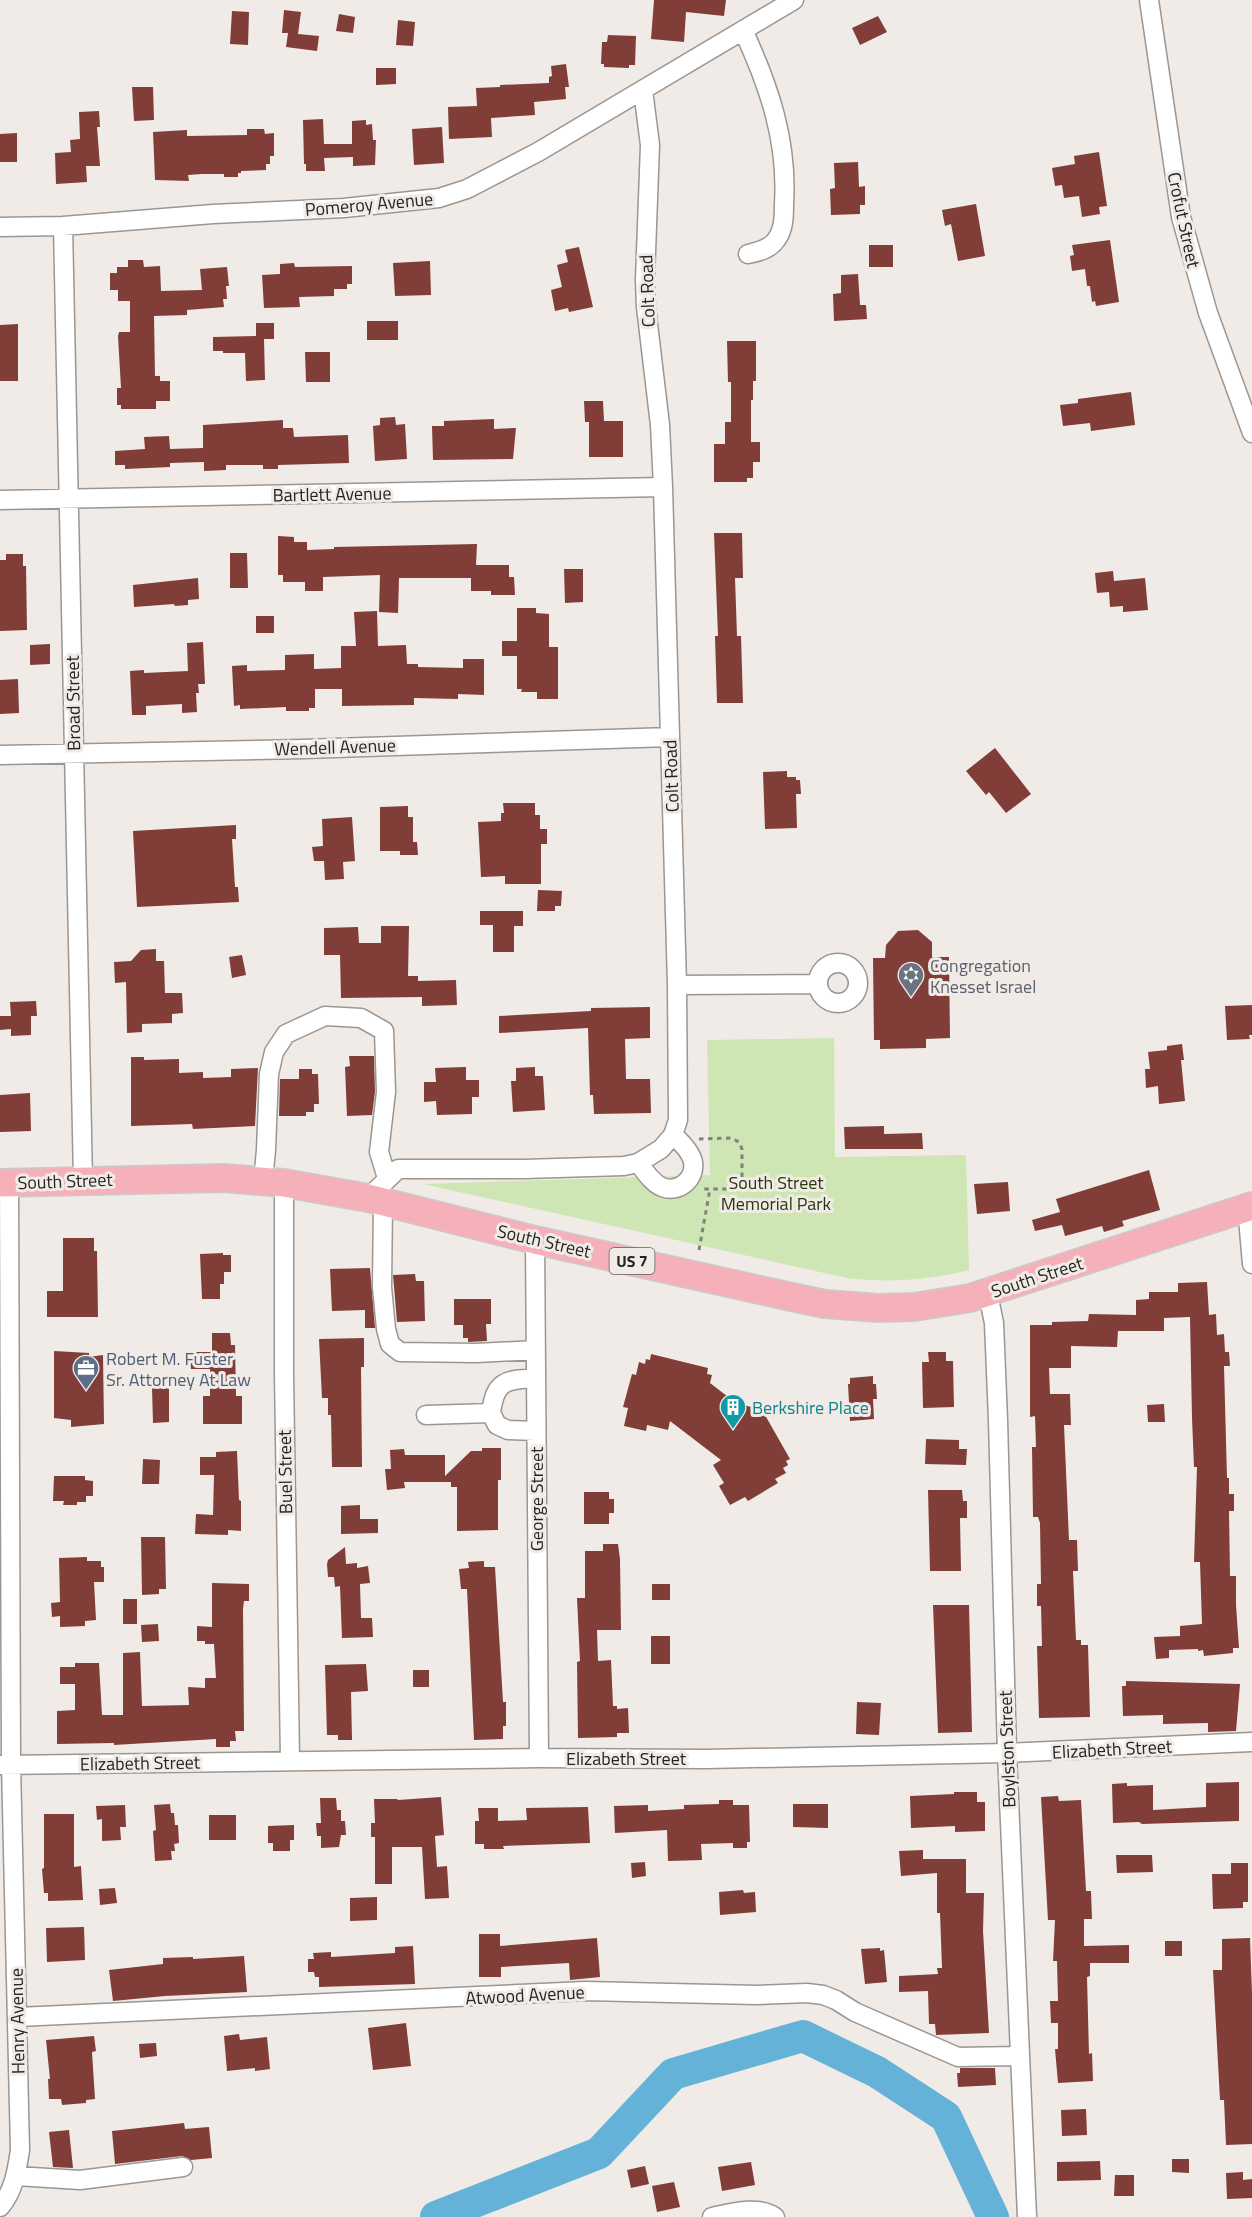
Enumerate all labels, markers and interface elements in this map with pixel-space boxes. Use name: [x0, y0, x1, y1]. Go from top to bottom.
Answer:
street label: Crofut Street: [1161, 170, 1207, 271]
street label: Pomeroy Avenue: [304, 185, 434, 223]
street label: Colt Road: [632, 254, 662, 328]
street label: Bartlett Avenue: [272, 479, 392, 509]
street label: Broad Street: [59, 654, 87, 751]
street label: Wendell Avenue: [274, 731, 396, 763]
street label: Colt Road: [656, 739, 686, 813]
place label: Congregation Knesset Israel: [930, 952, 1036, 1000]
synagogue icon: Congregation Knesset Israel: [896, 960, 926, 998]
street label: South Street: [17, 1166, 114, 1196]
park label: South Street Memorial Park: [721, 1169, 832, 1217]
street label: South Street: [495, 1217, 594, 1265]
road number: US 7: [610, 1248, 654, 1274]
street label: South Street: [988, 1249, 1087, 1305]
place label: Robert M. Fuster Sr. Attorney At Law: [106, 1345, 251, 1393]
office icon: Robert M. Fuster Sr. Attorney At Law: [71, 1353, 101, 1391]
building icon: Berkshire Place: [718, 1392, 748, 1430]
place label: Berkshire Place: [752, 1394, 869, 1421]
street label: Buel Street: [271, 1429, 299, 1514]
street label: George Street: [523, 1446, 550, 1551]
street label: Boylston Street: [991, 1689, 1023, 1808]
street label: Elizabeth Street: [1051, 1732, 1173, 1766]
street label: Elizabeth Street: [566, 1745, 687, 1772]
street label: Elizabeth Street: [80, 1748, 201, 1778]
street label: Henry Avenue: [3, 1968, 31, 2074]
street label: Atwood Avenue: [465, 1978, 585, 2012]

